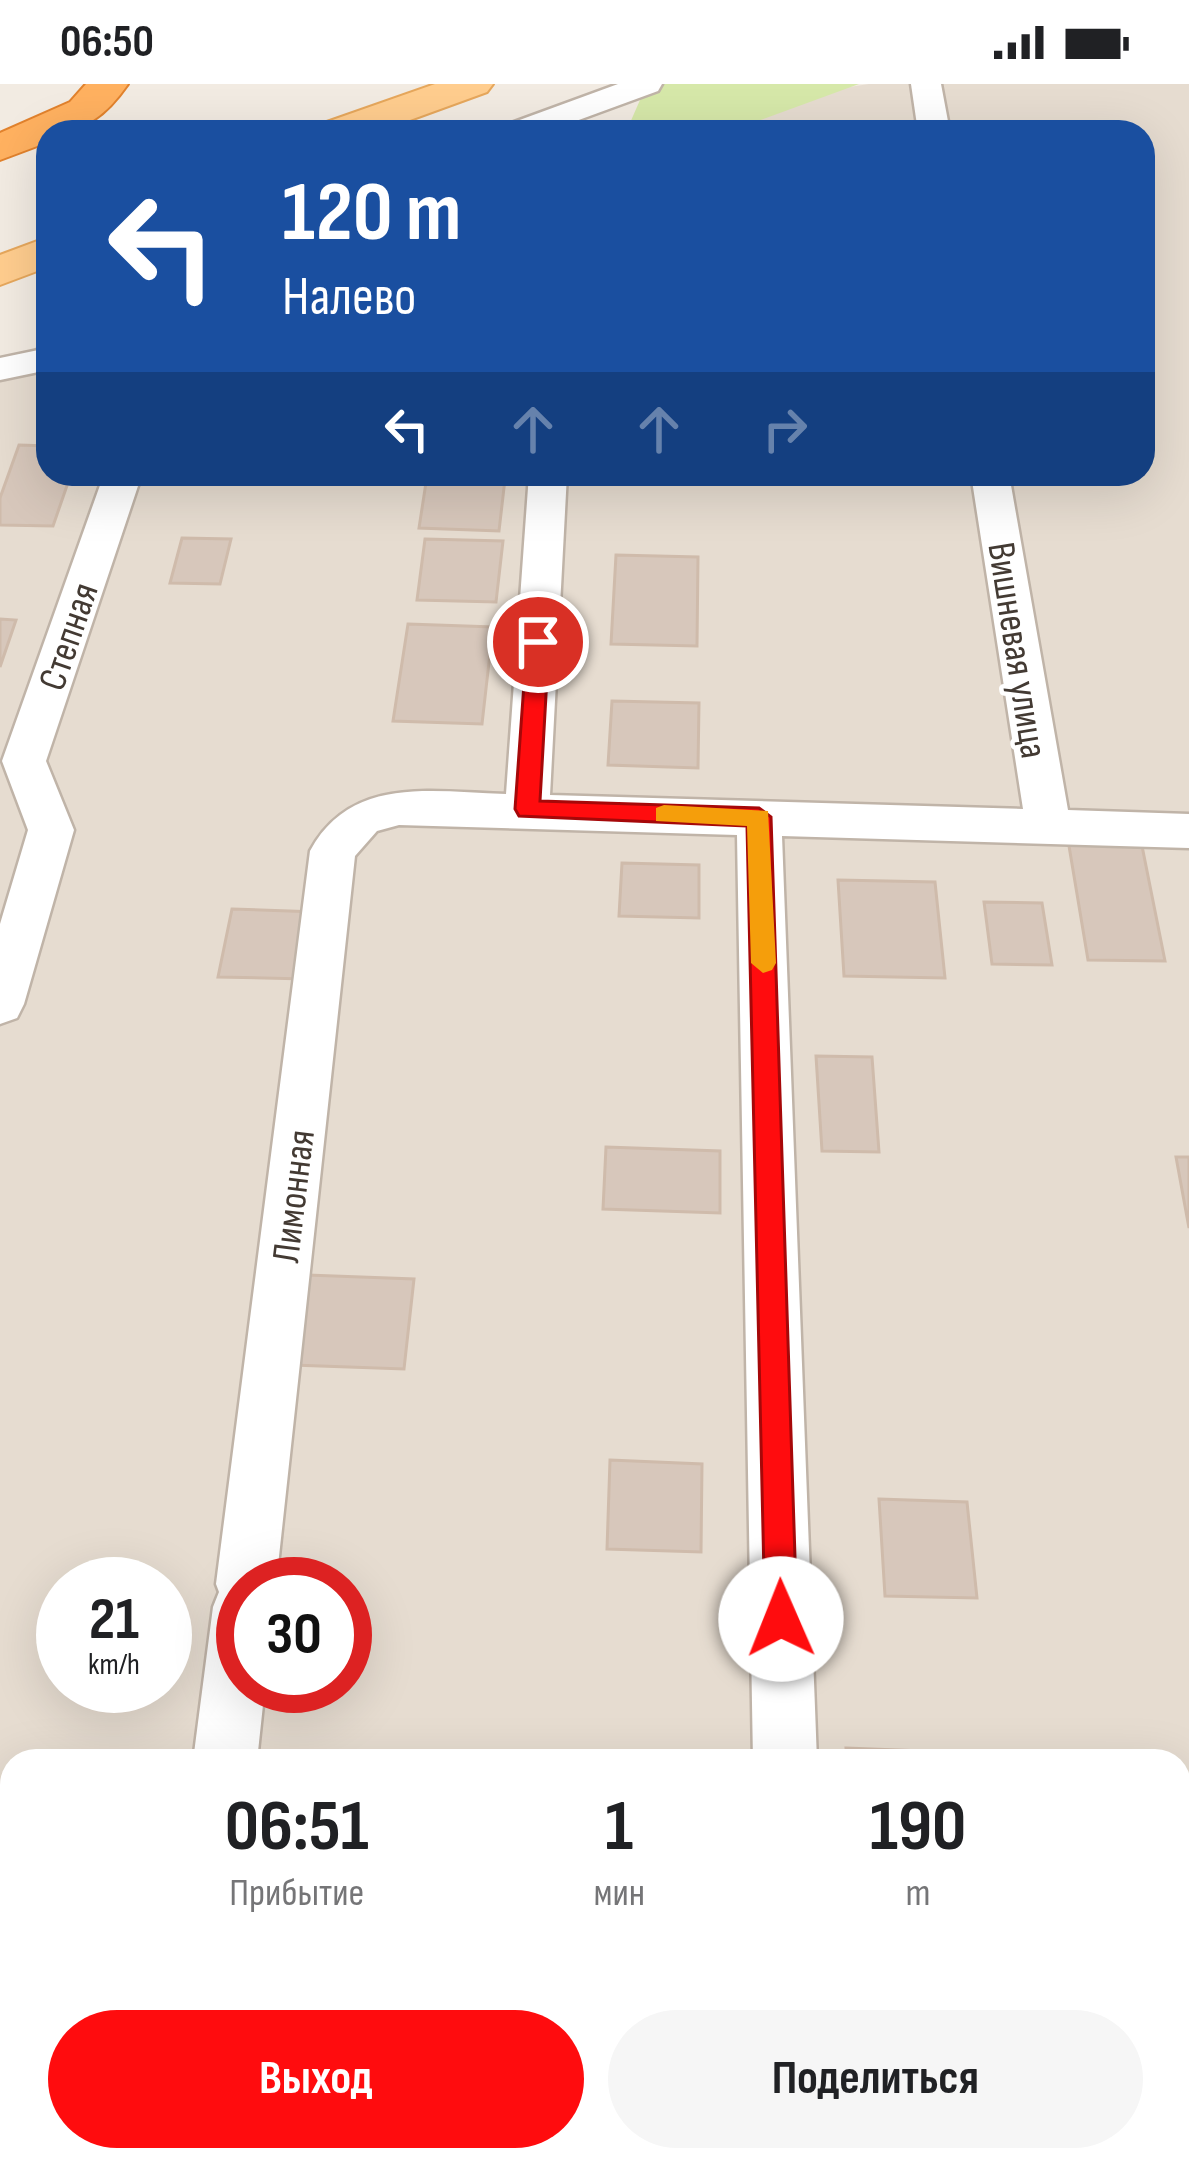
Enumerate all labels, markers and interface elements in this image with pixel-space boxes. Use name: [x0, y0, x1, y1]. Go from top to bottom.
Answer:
text: 06:50: [60, 15, 154, 70]
text: 120 m: [282, 163, 461, 264]
icon: left: [84, 168, 240, 324]
text: Налево: [282, 265, 416, 330]
icon: left: [374, 396, 440, 462]
icon: ahead: [500, 396, 566, 462]
icon: ahead: [626, 396, 692, 462]
icon: right: [752, 396, 818, 462]
street label: Вишневая улица: [976, 539, 1057, 762]
street label: Степная: [29, 577, 110, 697]
pin: [487, 591, 589, 693]
icon: arrive: [505, 609, 571, 675]
street label: Лимонная: [263, 1127, 326, 1265]
position arrow: [718, 1556, 844, 1682]
speed limit sign: 30: [216, 1557, 372, 1713]
text: 21: [89, 1584, 139, 1656]
text: km/h: [88, 1647, 140, 1683]
text: 06:51: [225, 1784, 369, 1871]
text: 1: [605, 1784, 633, 1871]
text: 190: [870, 1784, 966, 1871]
text: Прибытие: [229, 1870, 364, 1917]
text: мин: [593, 1870, 645, 1917]
text: m: [905, 1870, 931, 1917]
button: Выход: [48, 2010, 584, 2148]
button: Поделиться: [608, 2010, 1143, 2148]

